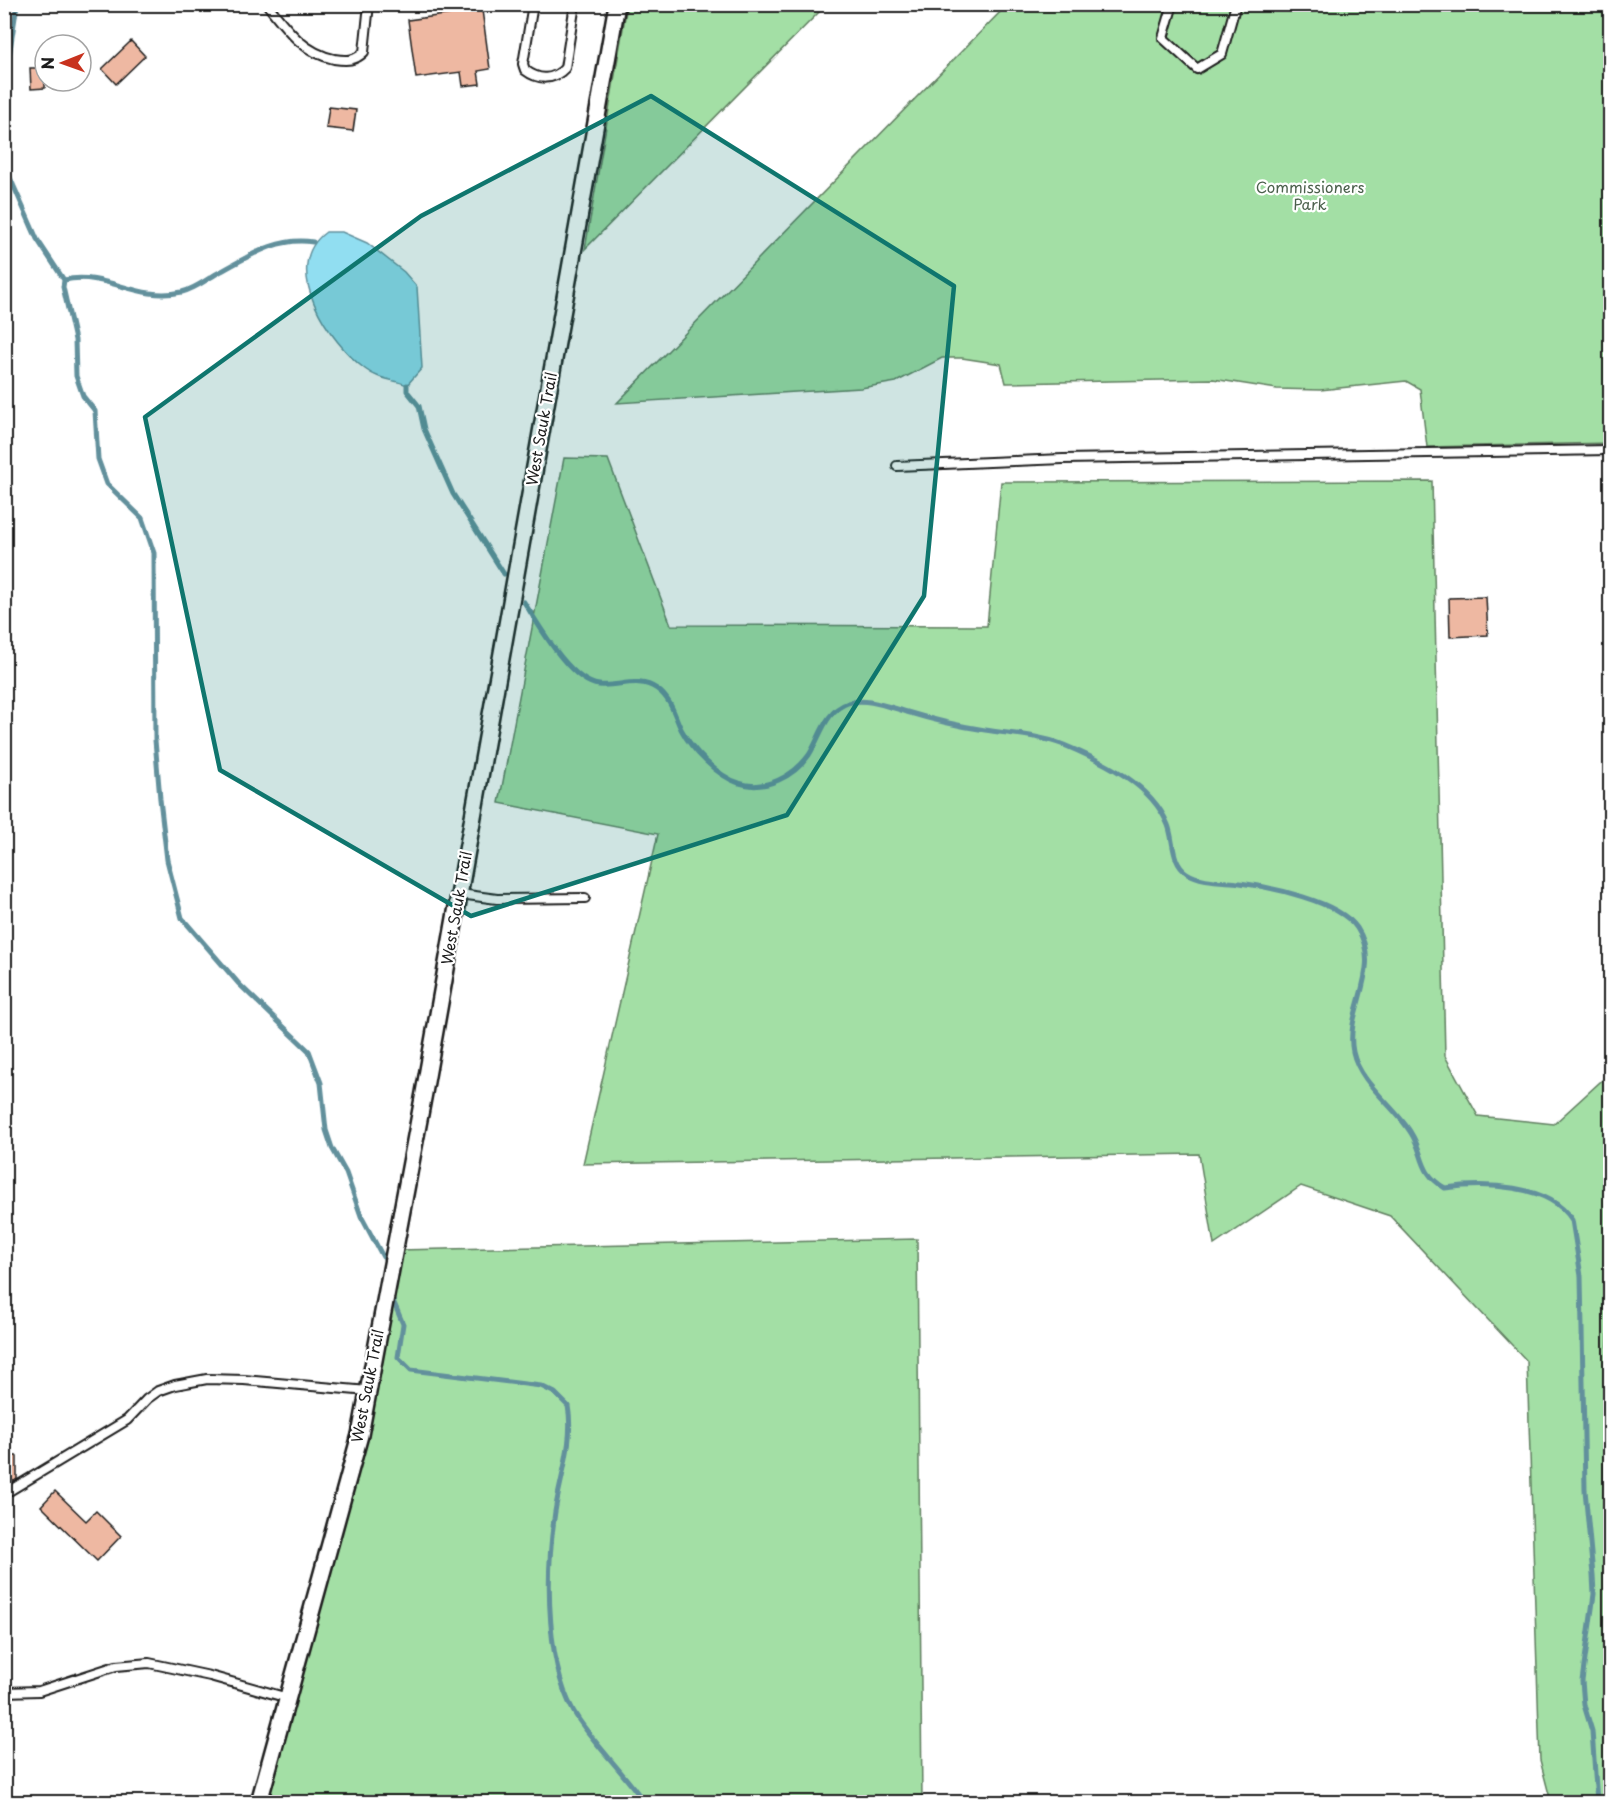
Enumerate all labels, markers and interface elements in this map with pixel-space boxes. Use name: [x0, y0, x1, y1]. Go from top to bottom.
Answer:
north arrow: [33, 33, 93, 93]
text: N: [35, 57, 59, 70]
park label: Commissioners Park: [1256, 175, 1364, 215]
street label: West Sauk Trail: [519, 370, 562, 487]
street label: West Sauk Trail: [434, 849, 477, 966]
street label: West Sauk Trail: [344, 1327, 389, 1444]

